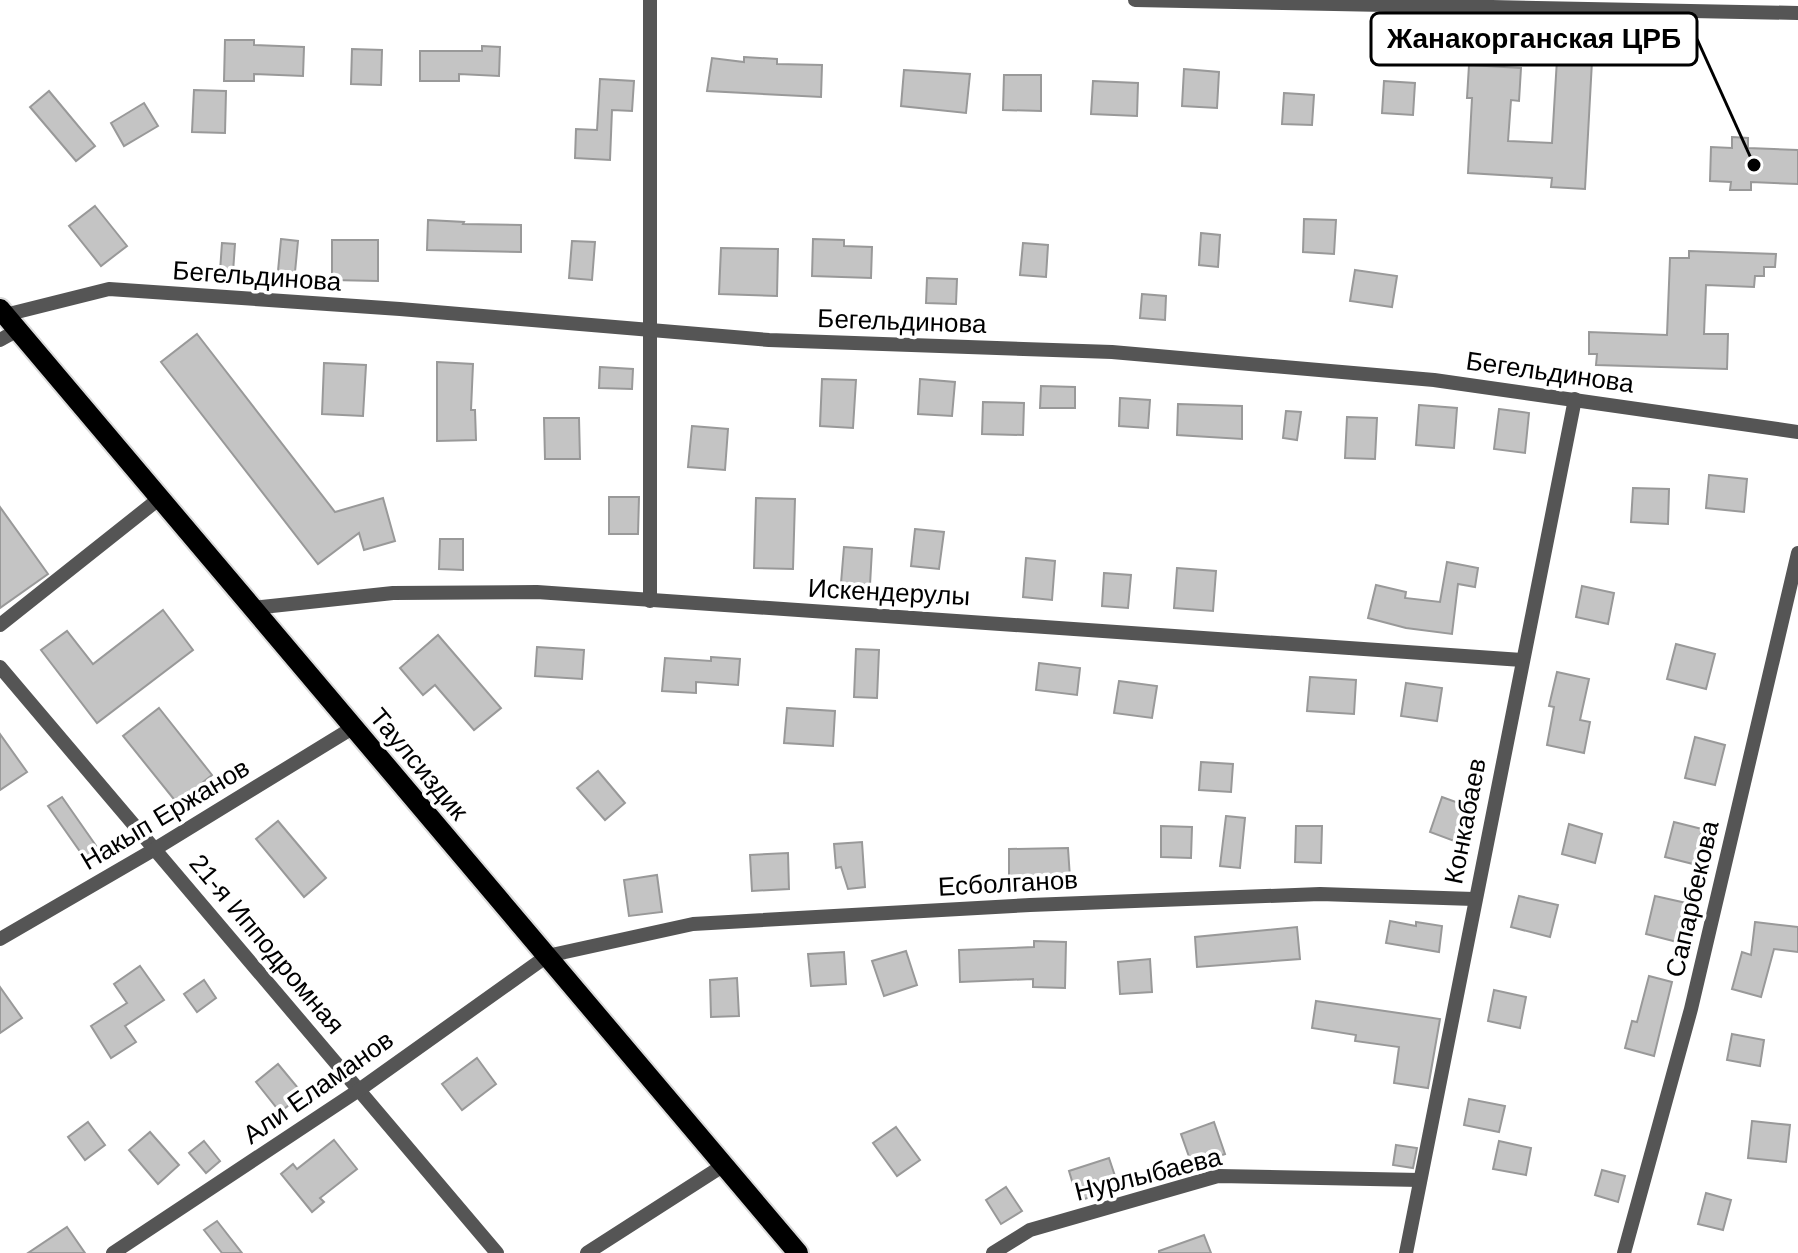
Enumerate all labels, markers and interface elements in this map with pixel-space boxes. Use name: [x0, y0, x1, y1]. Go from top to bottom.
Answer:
callout: Жанакорганская ЦРБ: [1371, 13, 1697, 65]
text: Жанакорганская ЦРБ: [1386, 23, 1681, 54]
street label: Бегельдинова: [172, 255, 343, 297]
street label: Бегельдинова: [817, 303, 988, 339]
street label: Бегельдинова: [1464, 345, 1636, 399]
street label: Искендерулы: [807, 573, 971, 611]
street label: Таулсиздик: [364, 702, 475, 826]
street label: Накып Ержанов: [75, 752, 255, 876]
street label: Конкабаев: [1438, 756, 1492, 886]
street label: Сапарбекова: [1659, 817, 1725, 980]
street label: 21-я Ипподромная: [183, 848, 351, 1040]
street label: Есболганов: [937, 864, 1079, 902]
street label: Али Еламанов: [237, 1024, 399, 1150]
street label: Нурлыбаева: [1072, 1141, 1225, 1207]

